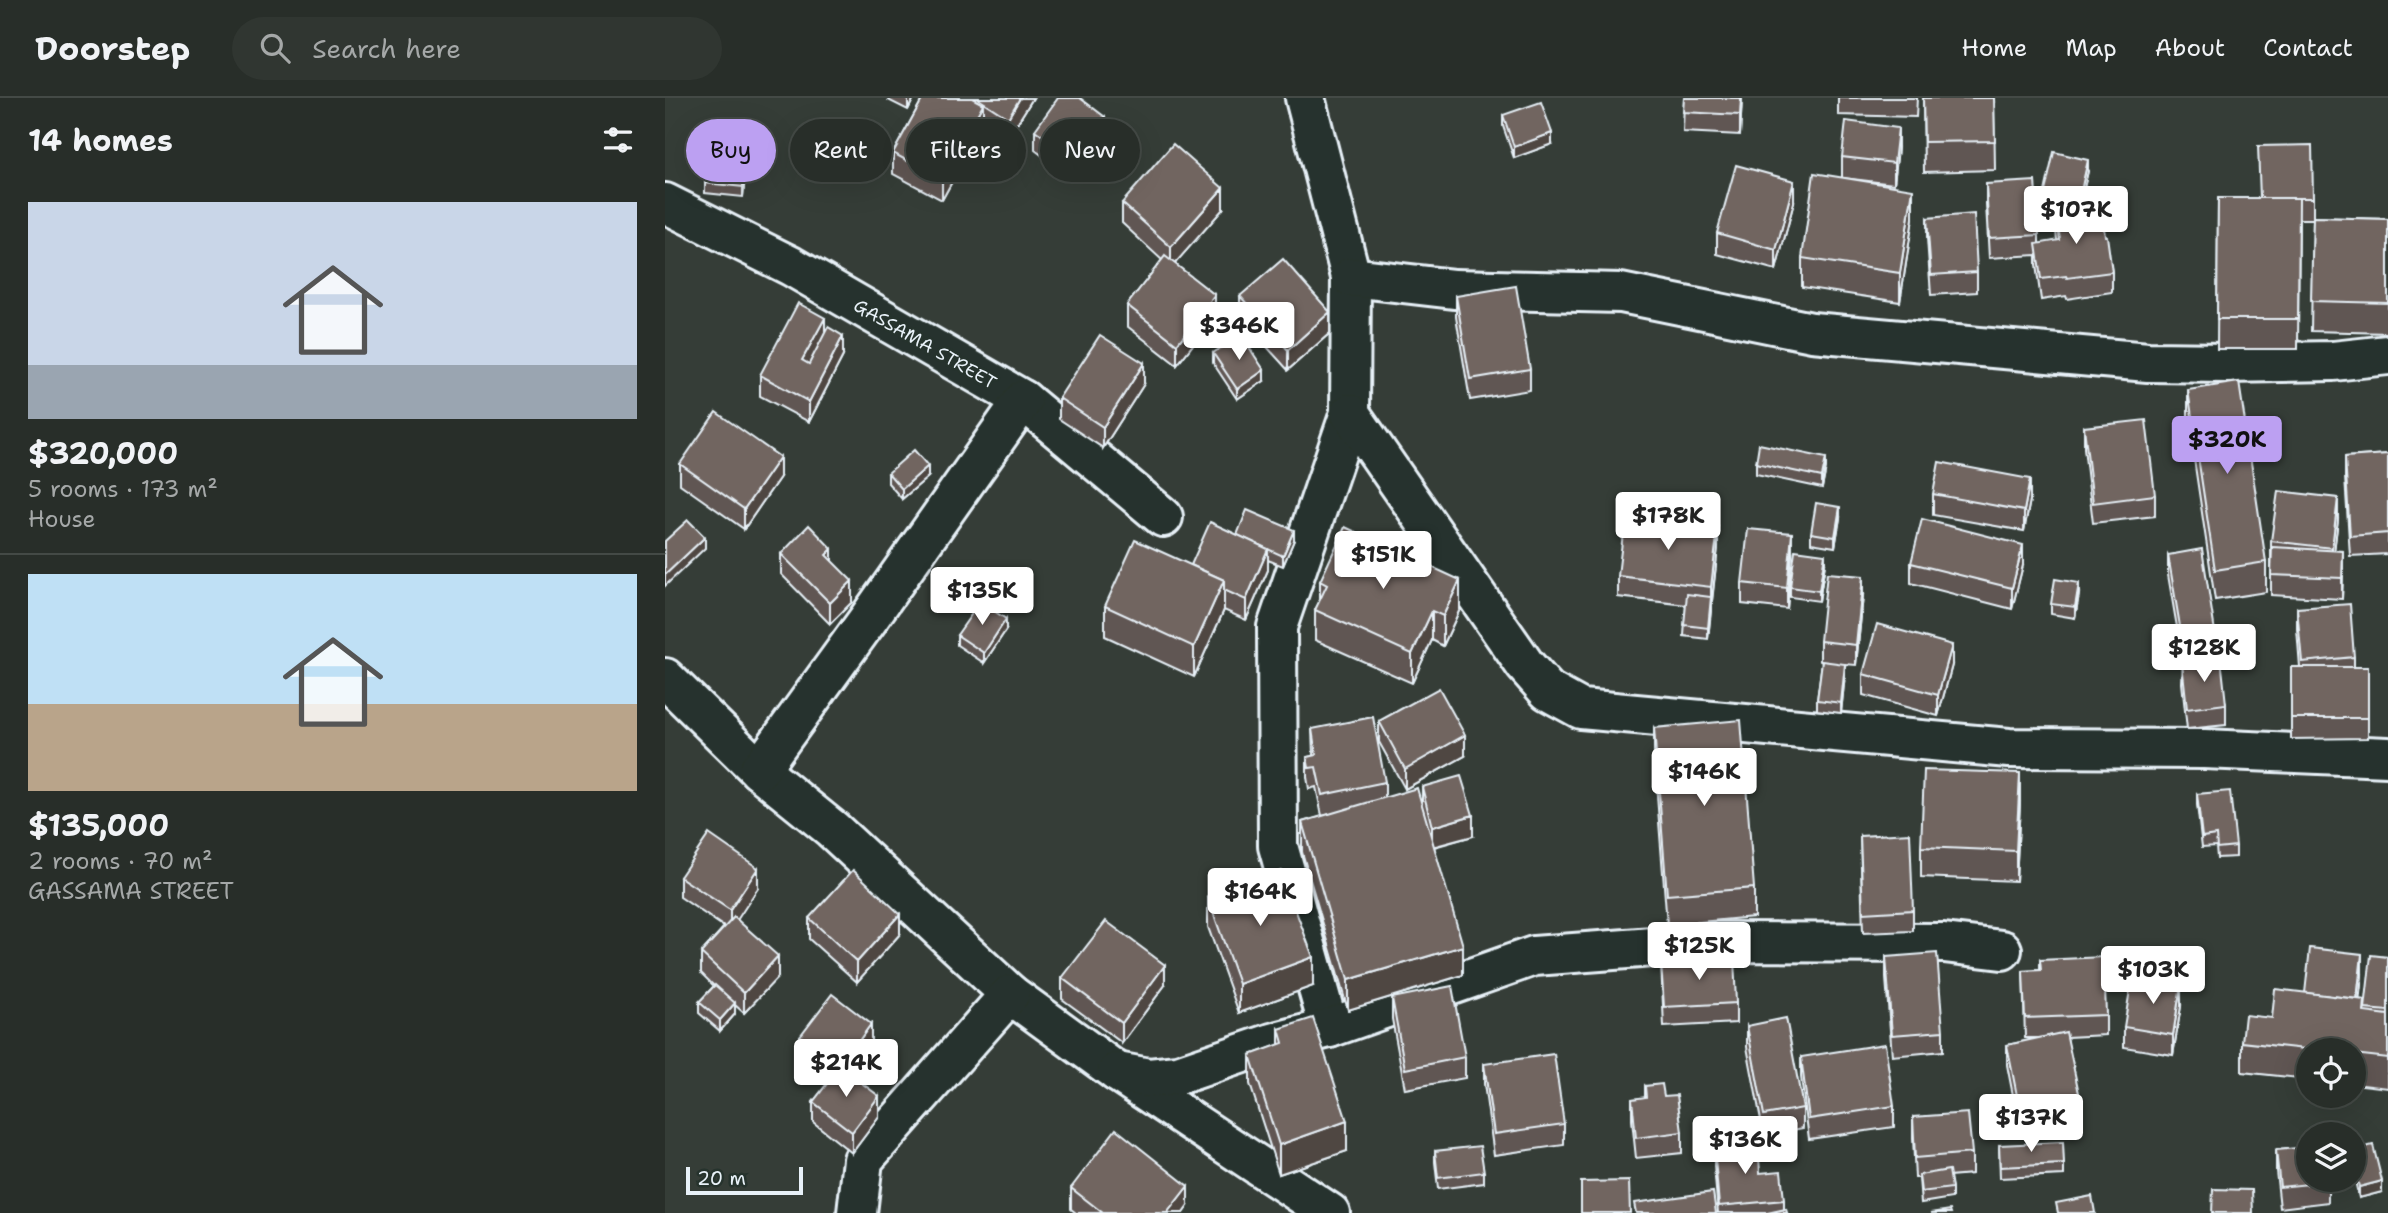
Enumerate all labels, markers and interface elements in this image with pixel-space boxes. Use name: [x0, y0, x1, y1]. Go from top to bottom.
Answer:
search box: [232, 17, 722, 80]
text: Doorstep: [35, 26, 190, 71]
icon: search: [256, 29, 294, 67]
text: Search here: [312, 31, 461, 66]
text: Home: [1961, 32, 2027, 64]
text: Map: [2065, 32, 2117, 64]
text: About: [2155, 32, 2225, 64]
text: Contact: [2263, 32, 2353, 64]
chip: Buy: [686, 119, 776, 182]
chip: Rent: [790, 119, 892, 182]
chip: Filters: [906, 119, 1026, 182]
chip: New: [1040, 119, 1140, 182]
text: 14 homes: [28, 120, 173, 161]
icon: filters: [599, 121, 637, 159]
pin: $107K: [2027, 186, 2125, 246]
text: $107K: [2040, 194, 2112, 224]
icon: home: [270, 247, 396, 373]
street label: GASSAMA STREET: [849, 293, 1001, 395]
pin: $346K: [1190, 302, 1288, 362]
text: $346K: [1199, 310, 1279, 340]
pin: $320K: [2178, 416, 2276, 476]
text: $320K: [2188, 424, 2266, 454]
text: $320,000: [28, 433, 178, 474]
text: 5 rooms · 173 m²: [28, 474, 218, 504]
pin: $178K: [1619, 492, 1717, 552]
text: $178K: [1632, 500, 1704, 530]
text: House: [28, 504, 96, 534]
pin: $151K: [1334, 532, 1432, 591]
text: $151K: [1350, 539, 1416, 569]
pin: $135K: [933, 568, 1031, 627]
text: $135K: [947, 575, 1018, 605]
icon: home: [270, 619, 396, 745]
pin: $128K: [2155, 624, 2253, 684]
text: $128K: [2168, 632, 2240, 662]
pin: $146K: [1655, 748, 1753, 808]
text: $146K: [1668, 756, 1740, 786]
text: $135,000: [28, 805, 169, 846]
text: 2 rooms · 70 m²: [28, 846, 213, 876]
pin: $164K: [1211, 868, 1309, 928]
text: GASSAMA STREET: [28, 876, 234, 906]
text: $164K: [1224, 876, 1296, 906]
pin: $125K: [1650, 922, 1748, 982]
text: $125K: [1664, 930, 1734, 960]
pin: $103K: [2104, 946, 2202, 1006]
text: $103K: [2117, 954, 2189, 984]
map controls: [2296, 1038, 2366, 1192]
button: locate: [2296, 1038, 2366, 1108]
pin: $214K: [797, 1040, 895, 1099]
text: $214K: [810, 1047, 882, 1077]
pin: $137K: [1982, 1094, 2080, 1154]
text: $137K: [1995, 1102, 2067, 1132]
pin: $136K: [1696, 1116, 1794, 1176]
button: layers: [2296, 1122, 2366, 1192]
text: $136K: [1709, 1124, 1781, 1154]
scale bar: [686, 1164, 803, 1196]
text: 20 m: [697, 1166, 746, 1191]

